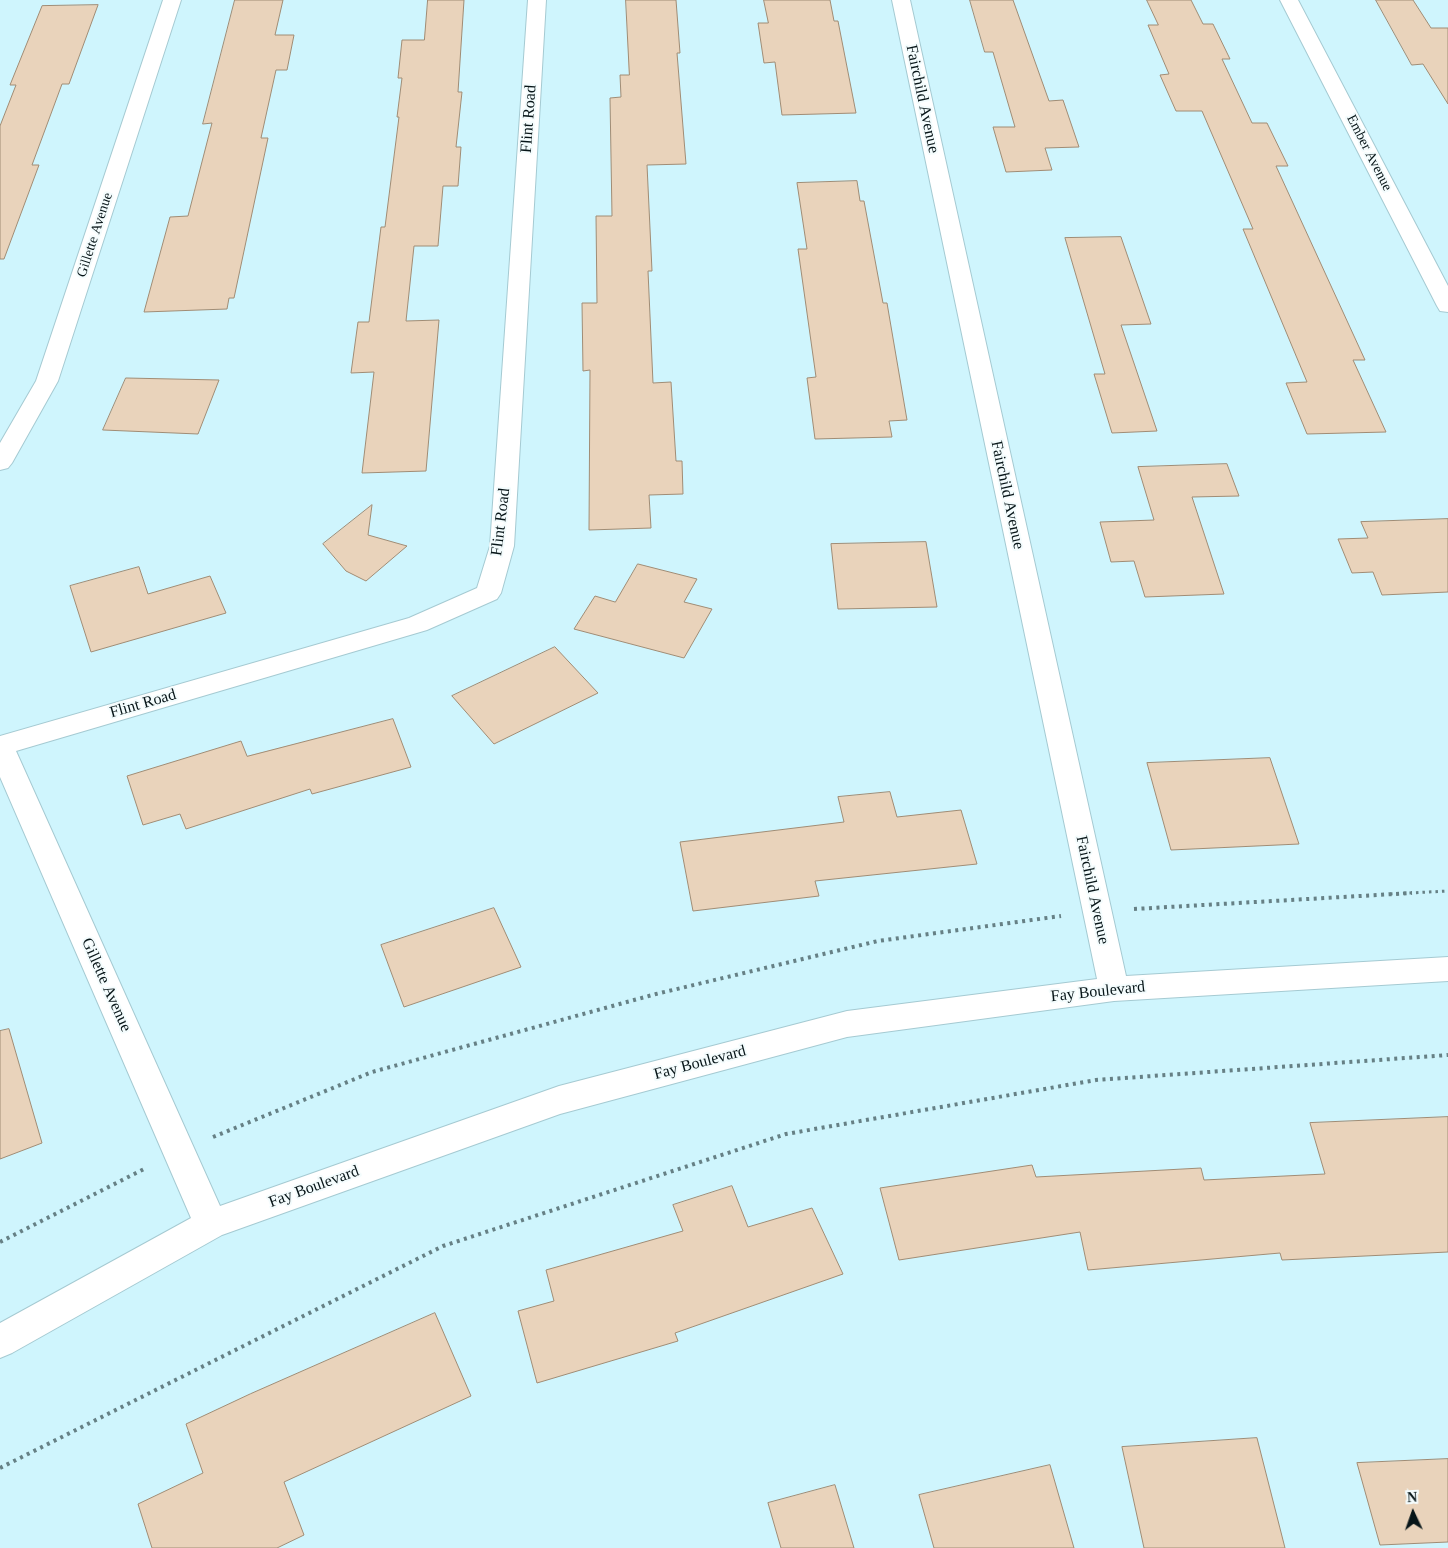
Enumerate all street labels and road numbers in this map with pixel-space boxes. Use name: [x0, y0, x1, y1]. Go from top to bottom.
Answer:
street label: Fairchild Avenue: [901, 43, 943, 155]
street label: Flint Road: [517, 84, 541, 154]
street label: Ember Avenue: [1343, 112, 1395, 194]
street label: Gillette Avenue: [73, 191, 117, 279]
street label: Fairchild Avenue: [986, 439, 1028, 551]
street label: Flint Road: [487, 487, 515, 557]
street label: Flint Road: [108, 685, 178, 723]
street label: Fairchild Avenue: [1071, 834, 1113, 946]
street label: Gillette Avenue: [77, 935, 135, 1035]
street label: Fay Boulevard: [1050, 978, 1146, 1006]
street label: Fay Boulevard: [652, 1041, 748, 1085]
street label: Fay Boulevard: [266, 1162, 362, 1212]

